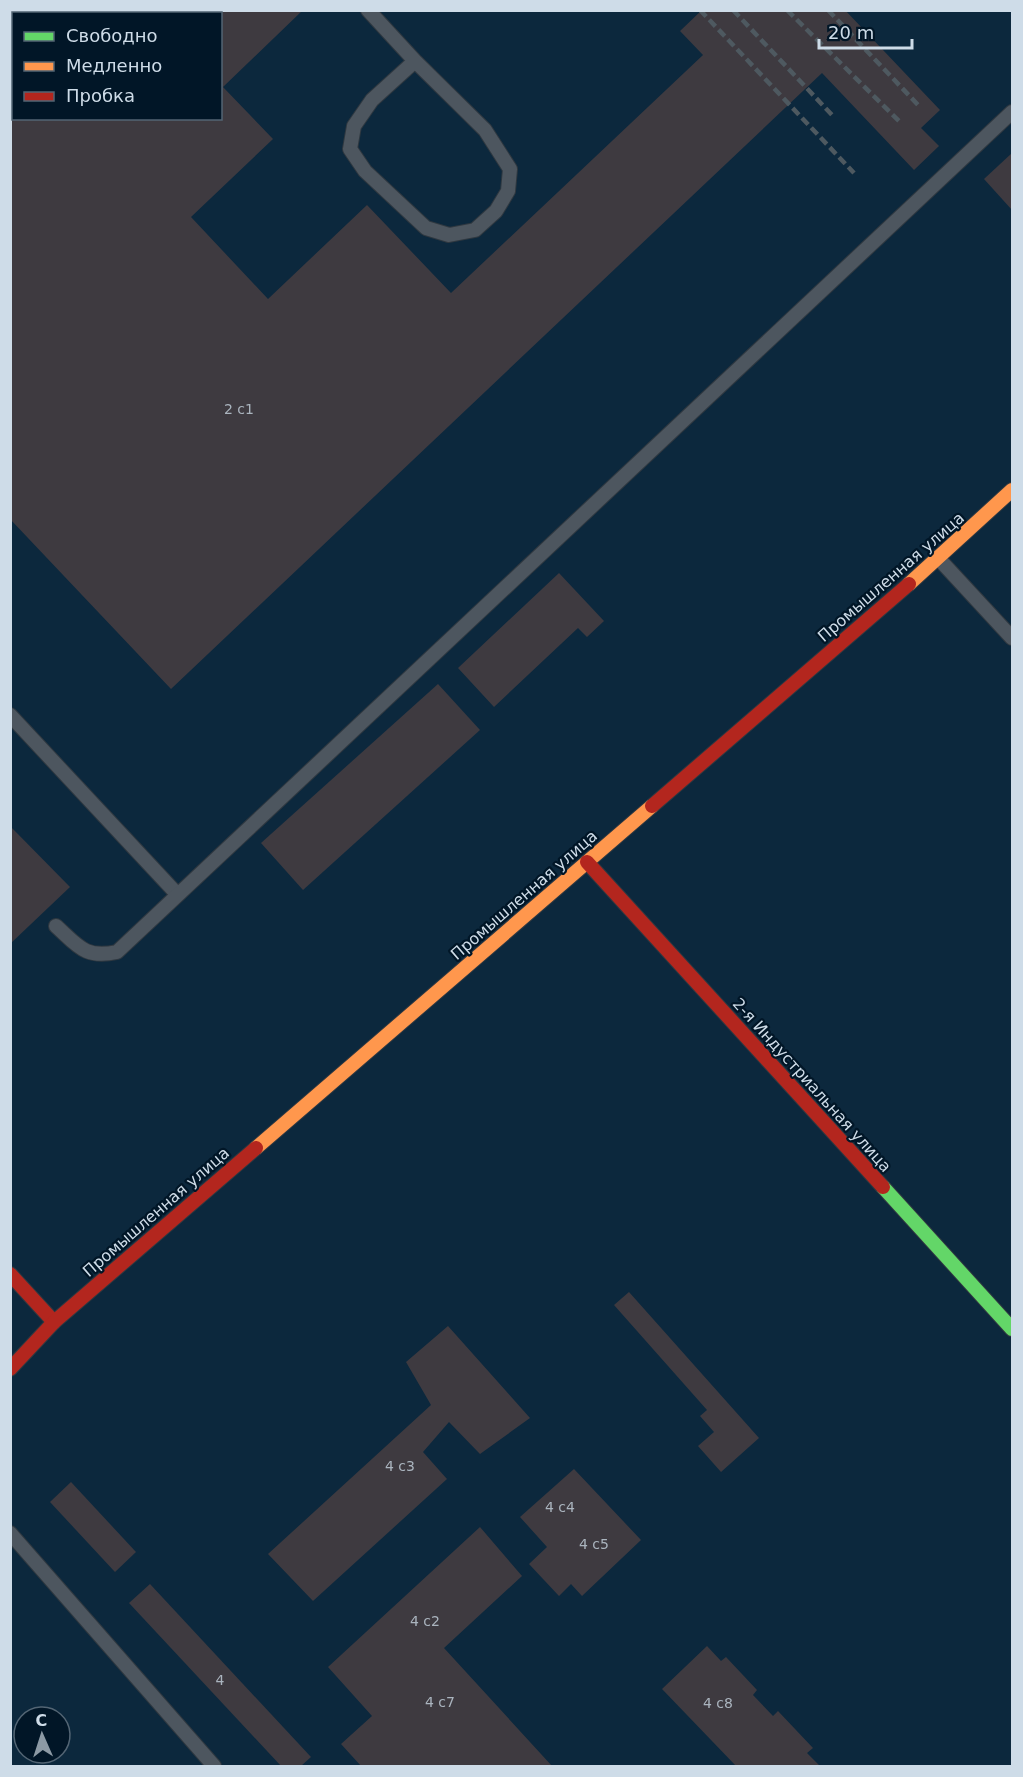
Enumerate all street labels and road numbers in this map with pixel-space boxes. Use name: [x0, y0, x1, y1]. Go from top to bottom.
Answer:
street label: Промышленная улица: [814, 508, 968, 646]
street label: Промышленная улица: [447, 826, 601, 964]
street label: 2-я Индустриальная улица: [729, 994, 895, 1176]
street label: Промышленная улица: [79, 1143, 233, 1281]

